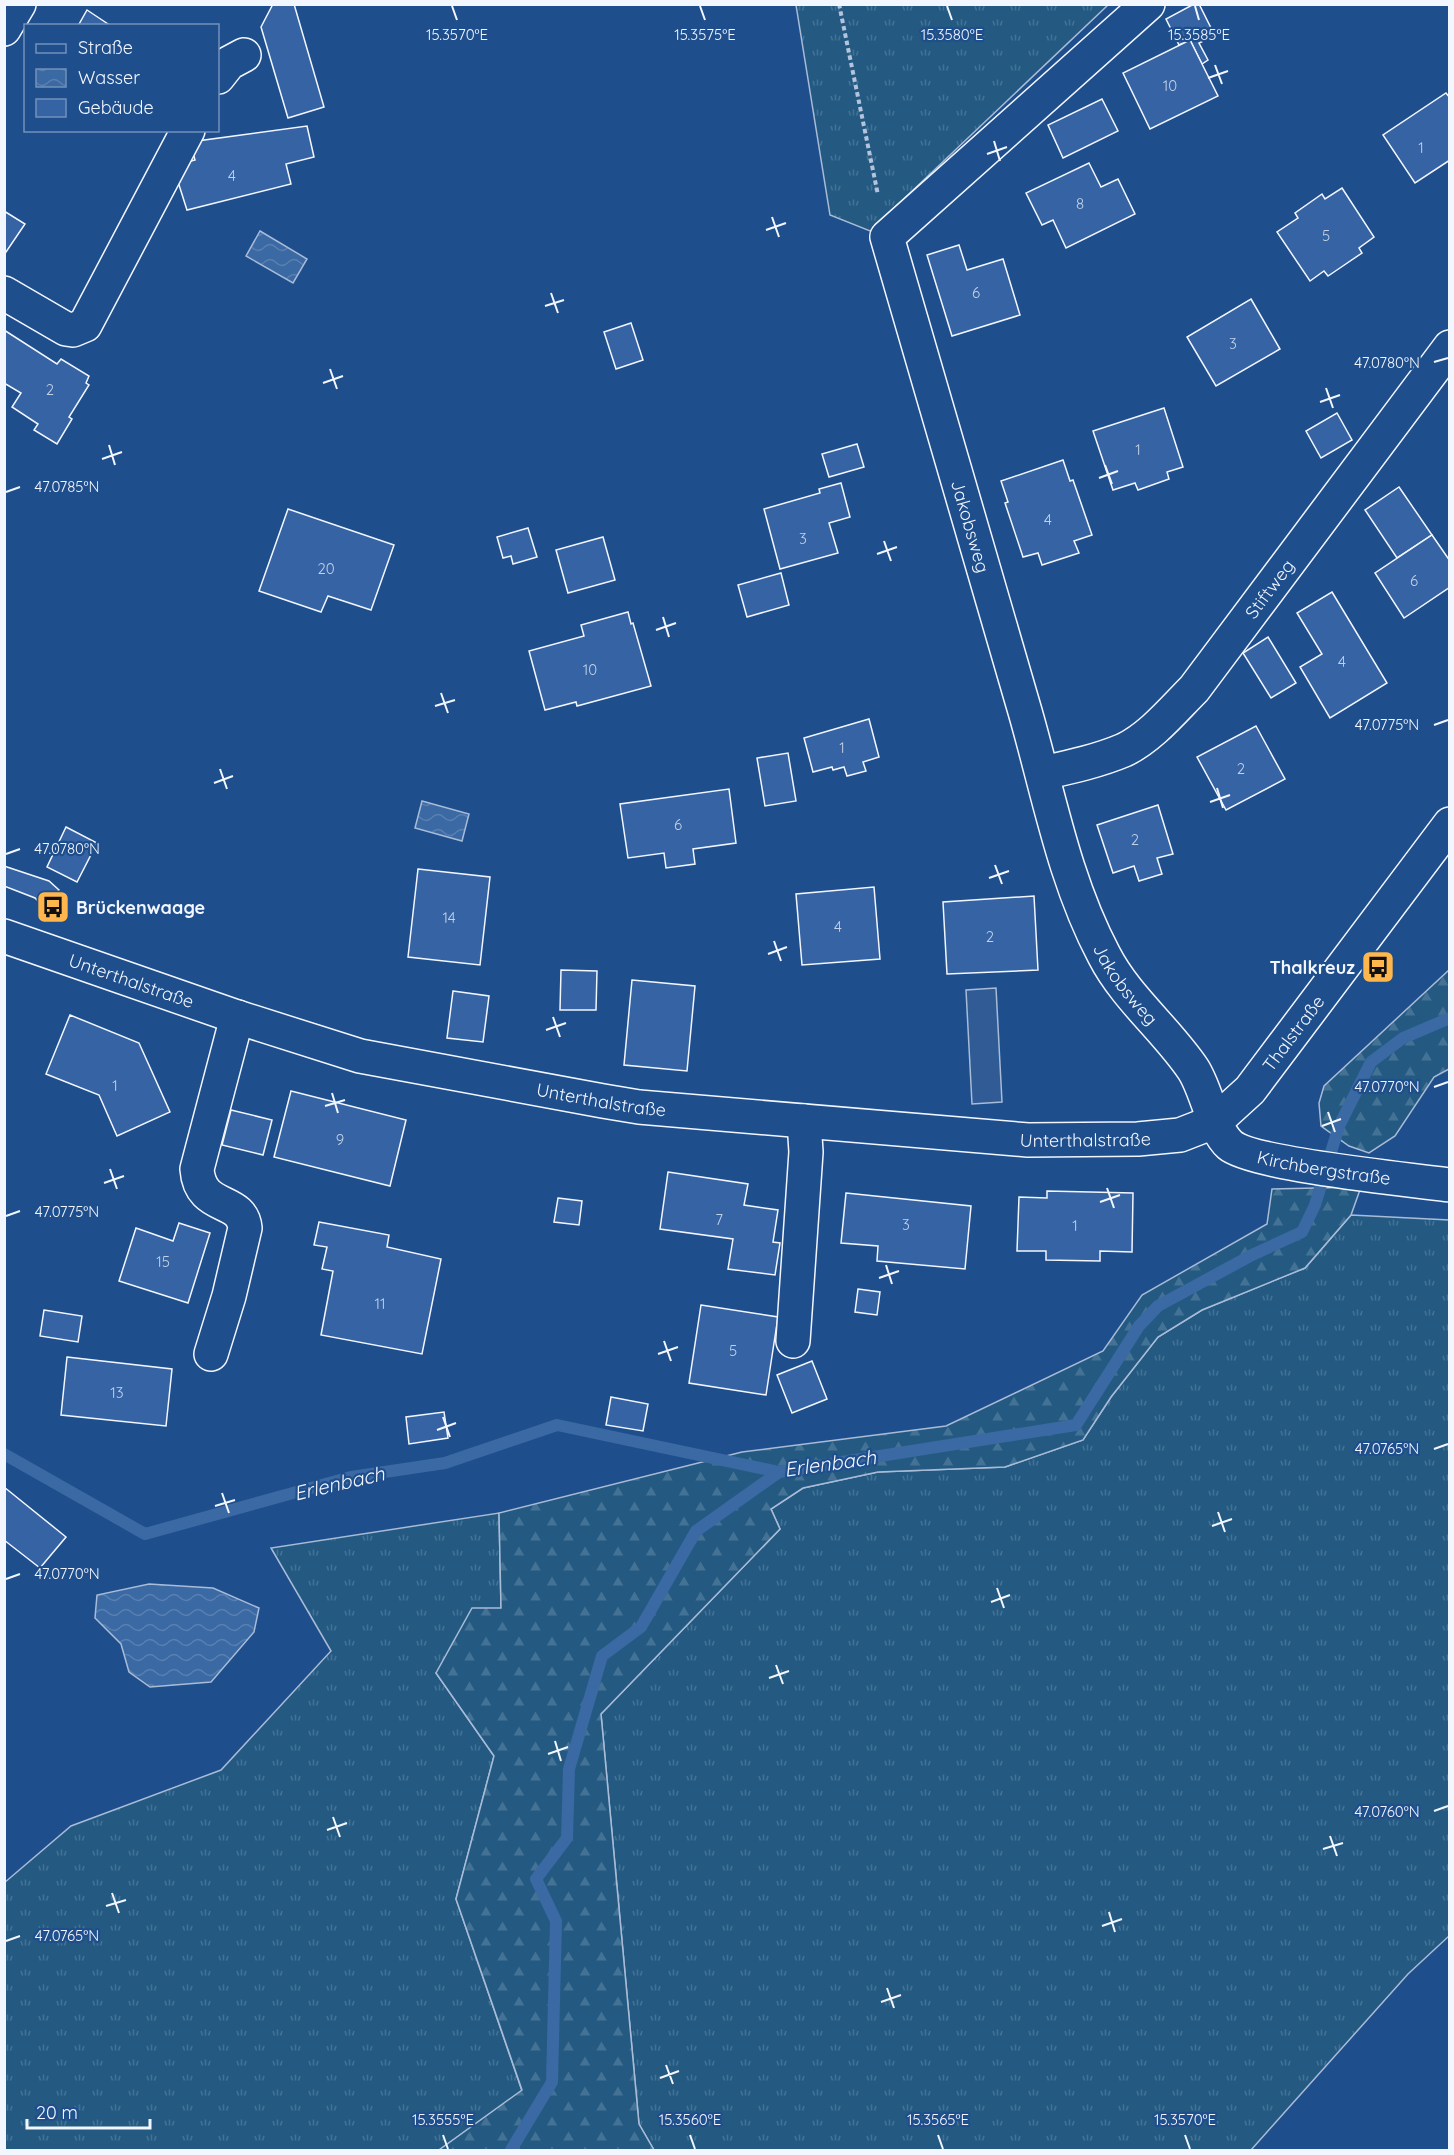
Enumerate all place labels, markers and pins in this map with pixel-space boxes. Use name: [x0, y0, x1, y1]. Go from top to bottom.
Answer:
bus stop icon: Brückenwaage: [35, 889, 71, 925]
place label: Brückenwaage: [76, 896, 205, 919]
bus stop icon: Thalkreuz: [1360, 949, 1396, 985]
place label: Thalkreuz: [1269, 956, 1355, 979]

